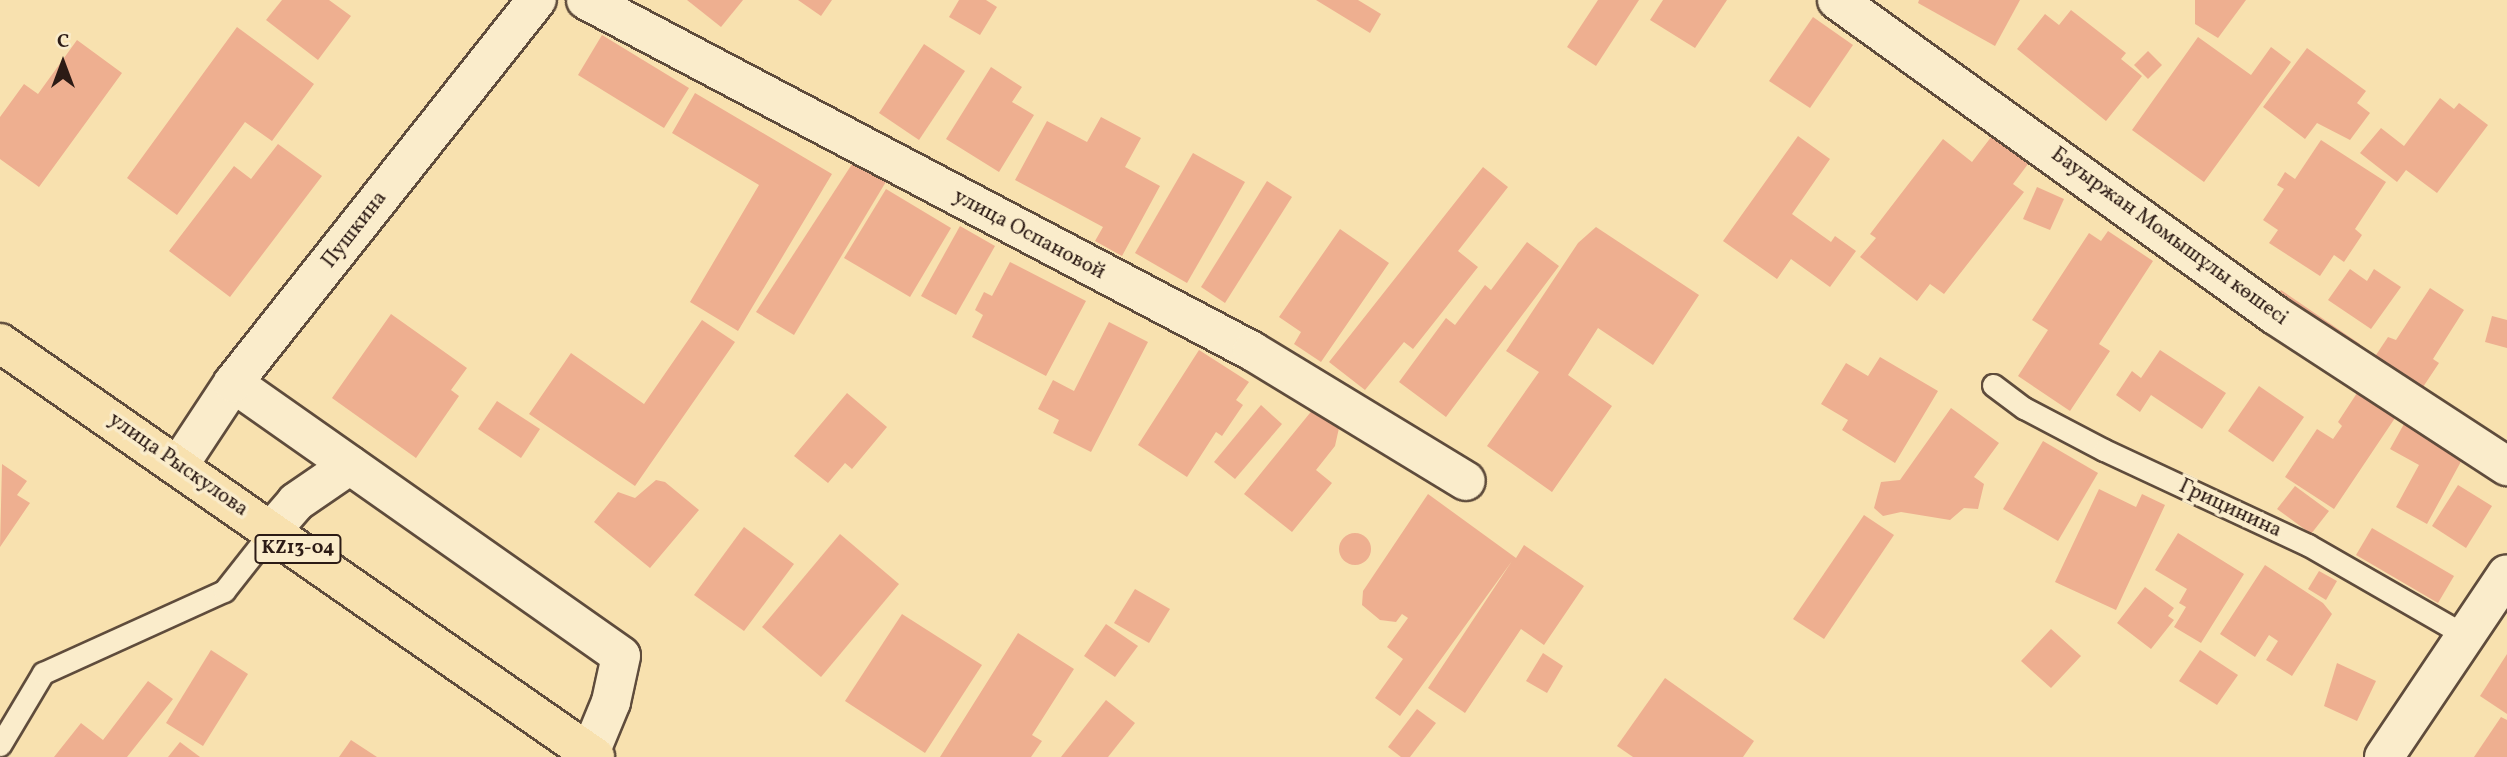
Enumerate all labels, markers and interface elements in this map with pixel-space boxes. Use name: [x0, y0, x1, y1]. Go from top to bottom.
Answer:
north arrow: [28, 28, 98, 98]
text: С: [57, 29, 69, 55]
street label: Бауыржан Момышұлы көшесі: [2046, 143, 2292, 331]
street label: улица Оспановой: [949, 184, 1109, 286]
street label: Пушкина: [317, 186, 393, 274]
street label: улица Рыскулова: [103, 407, 253, 523]
street label: Грицинина: [2175, 474, 2285, 544]
road number: KZ13-04: [254, 534, 342, 564]

